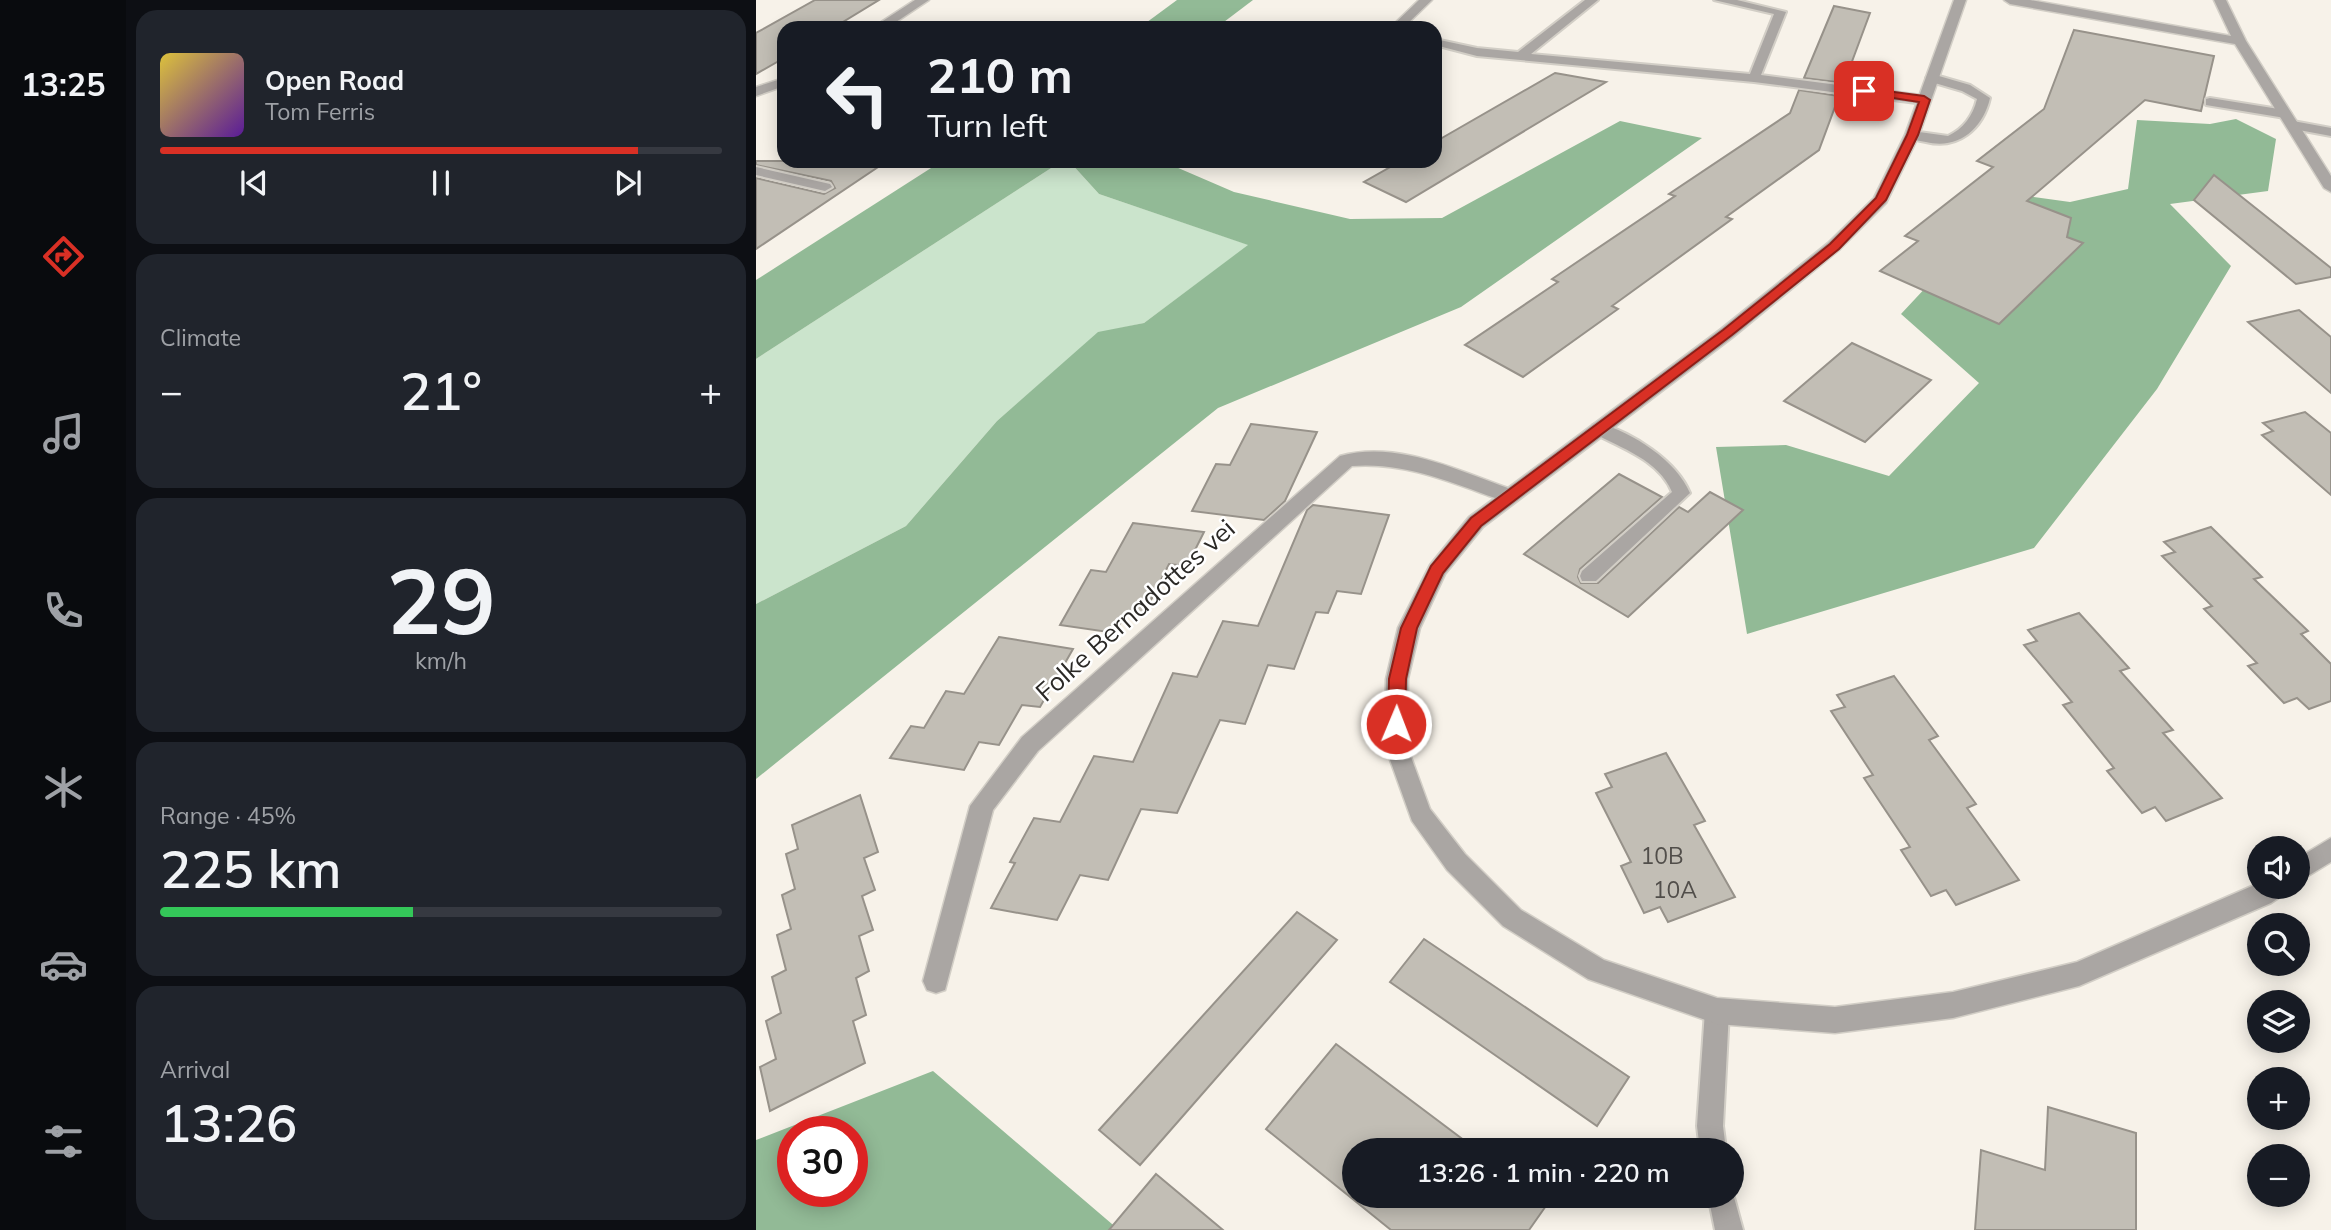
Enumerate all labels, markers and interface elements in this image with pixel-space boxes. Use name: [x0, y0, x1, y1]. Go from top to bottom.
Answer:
text: 210 m: [927, 44, 1073, 105]
icon: left: [812, 49, 903, 140]
pin: [1834, 61, 1894, 121]
text: 13:25: [21, 64, 105, 104]
text: Open Road: [265, 64, 404, 97]
icon: arrive: [1845, 72, 1883, 110]
text: Tom Ferris: [265, 97, 375, 126]
text: Turn left: [927, 105, 1047, 145]
icon: previous: [235, 164, 273, 202]
icon: pause: [422, 164, 460, 202]
icon: next: [609, 164, 647, 202]
icon: directions: [39, 232, 88, 281]
text: Climate: [160, 323, 241, 352]
text: 21°: [400, 358, 482, 423]
text: −: [160, 367, 183, 415]
text: +: [699, 367, 722, 415]
icon: music: [39, 409, 88, 458]
street label: Folke Bernadottes vei: [1028, 512, 1242, 708]
text: 29: [386, 543, 496, 657]
icon: phone: [39, 586, 88, 635]
text: km/h: [415, 646, 467, 675]
position arrow: [1359, 687, 1433, 761]
icon: climate: [39, 763, 88, 812]
text: Range · 45%: [160, 801, 296, 830]
text: 225 km: [160, 836, 341, 901]
map controls: [2247, 836, 2310, 1207]
button: sound: [2247, 836, 2310, 899]
house number: 10B: [1640, 841, 1684, 870]
house number: 10A: [1653, 875, 1697, 904]
button: search: [2247, 913, 2310, 976]
icon: car: [39, 940, 88, 989]
button: layers: [2247, 990, 2310, 1053]
text: Arrival: [160, 1055, 230, 1084]
button: +: [2247, 1067, 2310, 1130]
text: 13:26: [160, 1090, 297, 1155]
speed limit sign: 30: [777, 1116, 868, 1207]
icon: filters: [39, 1117, 88, 1166]
button: −: [2247, 1144, 2310, 1207]
text: 13:26 · 1 min · 220 m: [1416, 1156, 1670, 1189]

